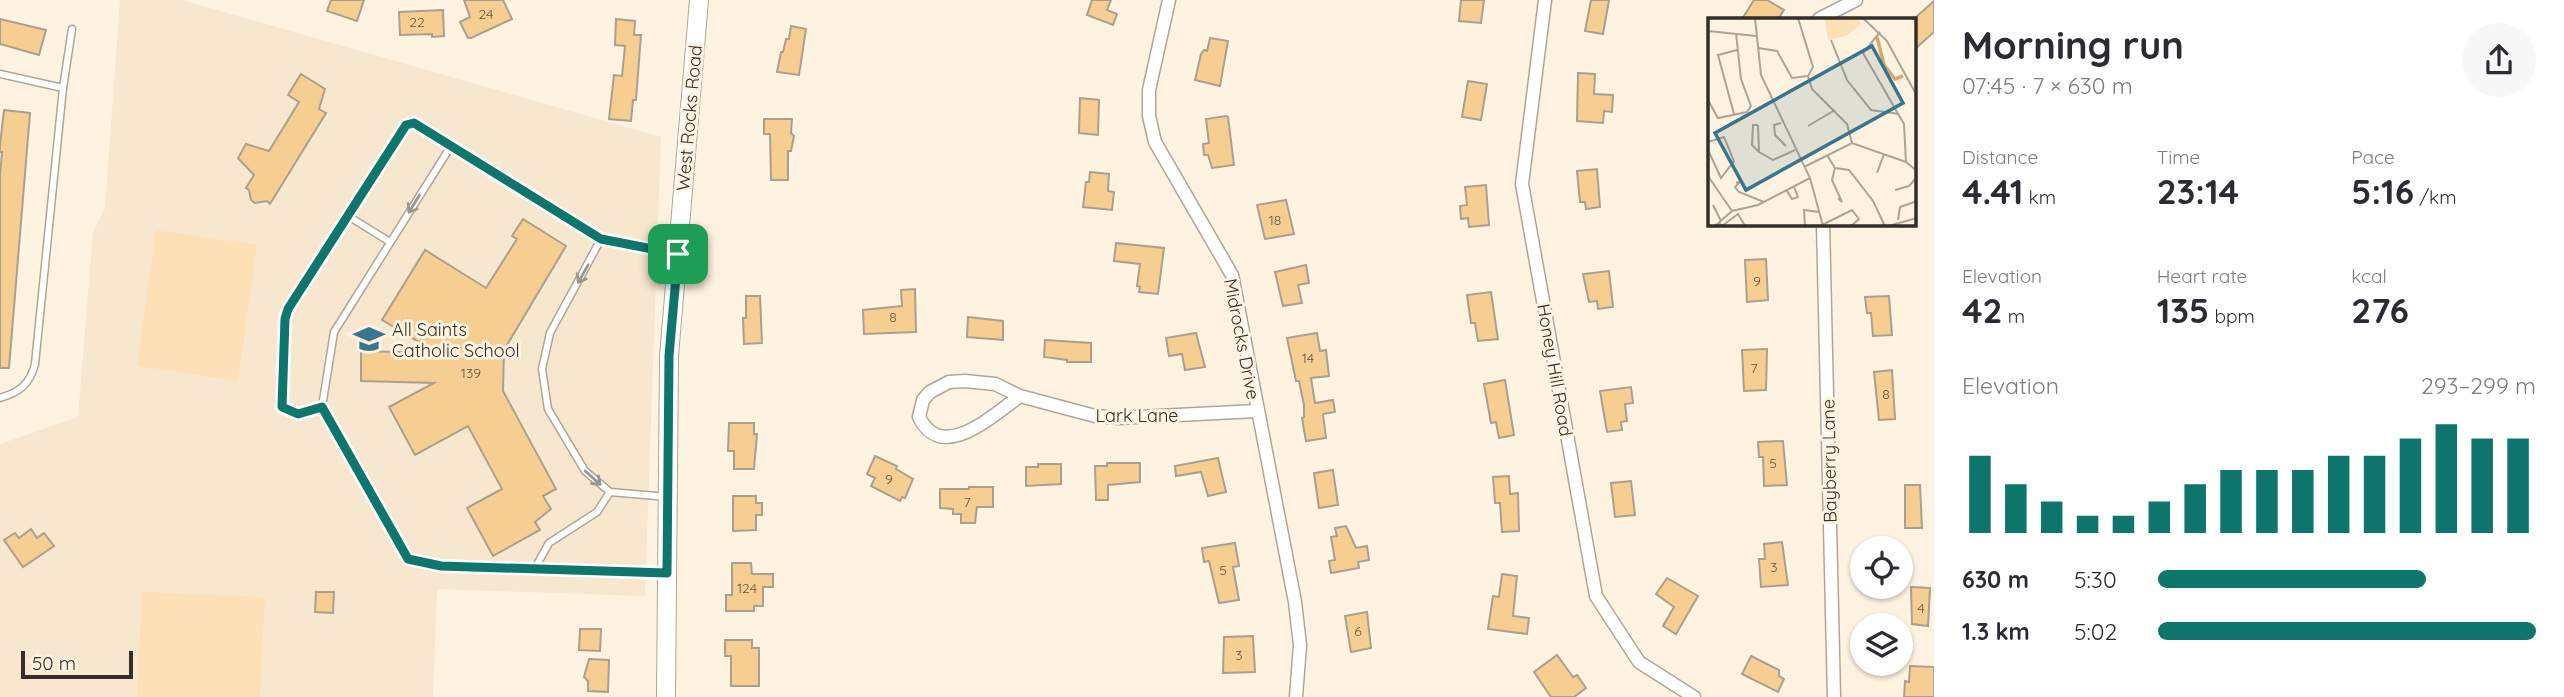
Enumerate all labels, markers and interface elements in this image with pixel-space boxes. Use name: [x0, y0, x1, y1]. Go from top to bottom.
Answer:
house number: 24: [479, 5, 493, 23]
house number: 22: [409, 13, 425, 31]
inset map: [1708, 18, 1916, 226]
text: Morning run: [1962, 21, 2184, 69]
button: share: [2462, 23, 2536, 97]
street label: West Rocks Road: [671, 44, 707, 192]
text: 07:45 · 7 × 630 m: [1962, 71, 2133, 100]
text: Distance: [1962, 145, 2038, 169]
text: Time: [2157, 145, 2200, 169]
text: Pace: [2351, 145, 2395, 169]
text: 4.41: [1962, 169, 2023, 213]
text: 23:14: [2157, 169, 2239, 213]
text: 5:16: [2351, 169, 2414, 213]
text: km: [2023, 185, 2056, 209]
text: /km: [2414, 185, 2457, 209]
one-way arrow: [406, 193, 420, 213]
house number: 18: [1269, 211, 1281, 229]
pin: [648, 224, 708, 284]
icon: arrive: [659, 235, 697, 273]
one-way arrow: [576, 263, 589, 284]
text: Elevation: [1962, 264, 2042, 288]
text: Heart rate: [2157, 264, 2247, 288]
text: kcal: [2351, 264, 2387, 288]
house number: 9: [1753, 272, 1761, 290]
street label: Midrocks Drive: [1219, 277, 1265, 401]
text: 42: [1962, 288, 2003, 332]
text: 135: [2157, 288, 2209, 332]
text: 276: [2351, 288, 2409, 332]
street label: Honey Hill Road: [1532, 302, 1578, 438]
text: m: [2003, 304, 2025, 328]
text: bpm: [2209, 304, 2255, 328]
house number: 8: [889, 308, 897, 326]
place label: All Saints Catholic School: [392, 318, 520, 362]
school or university icon: All Saints Catholic School: [352, 322, 386, 356]
house number: 14: [1302, 349, 1314, 367]
house number: 7: [1750, 359, 1758, 377]
house number: 139: [461, 364, 481, 382]
text: Elevation: [1962, 371, 2059, 400]
text: 293–299 m: [2421, 371, 2536, 400]
house number: 8: [1882, 385, 1890, 403]
street label: Bayberry Lane: [1816, 399, 1842, 523]
street label: Lark Lane: [1095, 404, 1179, 427]
house number: 5: [1769, 454, 1777, 472]
one-way arrow: [584, 470, 602, 486]
house number: 9: [885, 470, 893, 488]
house number: 7: [963, 493, 971, 511]
map controls: [1850, 536, 1913, 676]
button: locate: [1850, 536, 1913, 599]
house number: 3: [1770, 558, 1778, 576]
house number: 5: [1219, 561, 1227, 579]
text: 630 m: [1962, 565, 2029, 594]
text: 5:30: [2074, 565, 2117, 594]
house number: 124: [737, 579, 757, 597]
house number: 4: [1917, 599, 1925, 617]
button: layers: [1850, 613, 1913, 676]
text: 1.3 km: [1962, 617, 2030, 646]
text: 5:02: [2074, 617, 2117, 646]
house number: 6: [1354, 622, 1362, 640]
house number: 3: [1235, 646, 1243, 664]
scale bar: [21, 648, 133, 680]
text: 50 m: [32, 651, 76, 675]

